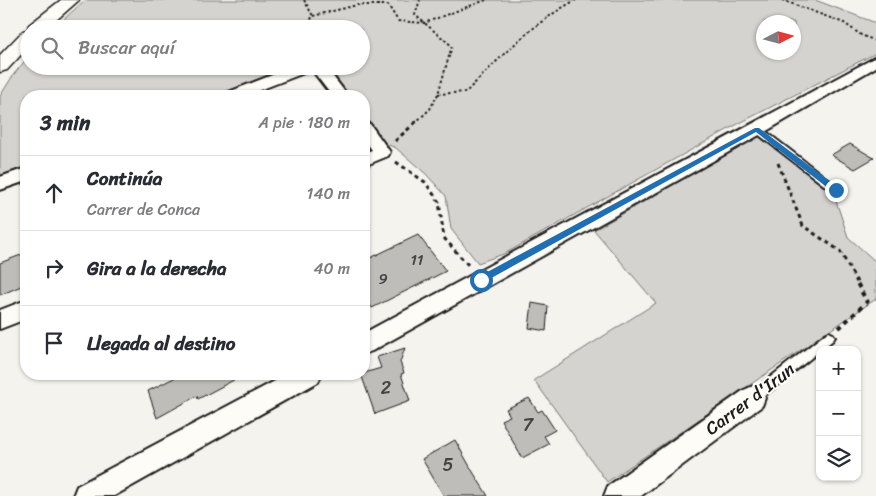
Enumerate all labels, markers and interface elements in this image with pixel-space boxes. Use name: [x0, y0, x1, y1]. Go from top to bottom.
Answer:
north arrow: [756, 15, 801, 60]
search box: [20, 20, 370, 75]
text: Buscar aquí: [78, 31, 175, 64]
icon: search: [38, 34, 66, 62]
text: 3 min: [40, 104, 90, 142]
text: A pie · 180 m: [259, 108, 350, 137]
text: Continúa: [87, 162, 162, 195]
icon: ahead: [40, 179, 68, 207]
text: 140 m: [307, 179, 350, 208]
route end: [825, 179, 848, 202]
text: Carrer de Conca: [87, 195, 200, 224]
house number: 11: [411, 247, 423, 273]
text: Gira a la derecha: [87, 252, 226, 285]
icon: right: [40, 254, 68, 282]
text: 40 m: [313, 254, 350, 283]
house number: 9: [378, 266, 388, 292]
route start: [470, 269, 493, 292]
text: Llegada al destino: [87, 327, 236, 360]
icon: arrive: [40, 329, 68, 357]
map controls: [816, 346, 861, 481]
button: +: [816, 346, 861, 391]
street label: Carrer d'Irun: [698, 354, 802, 444]
house number: 2: [381, 372, 391, 404]
button: −: [816, 391, 861, 436]
house number: 7: [523, 409, 535, 441]
button: layers: [816, 436, 861, 481]
house number: 5: [443, 449, 454, 481]

